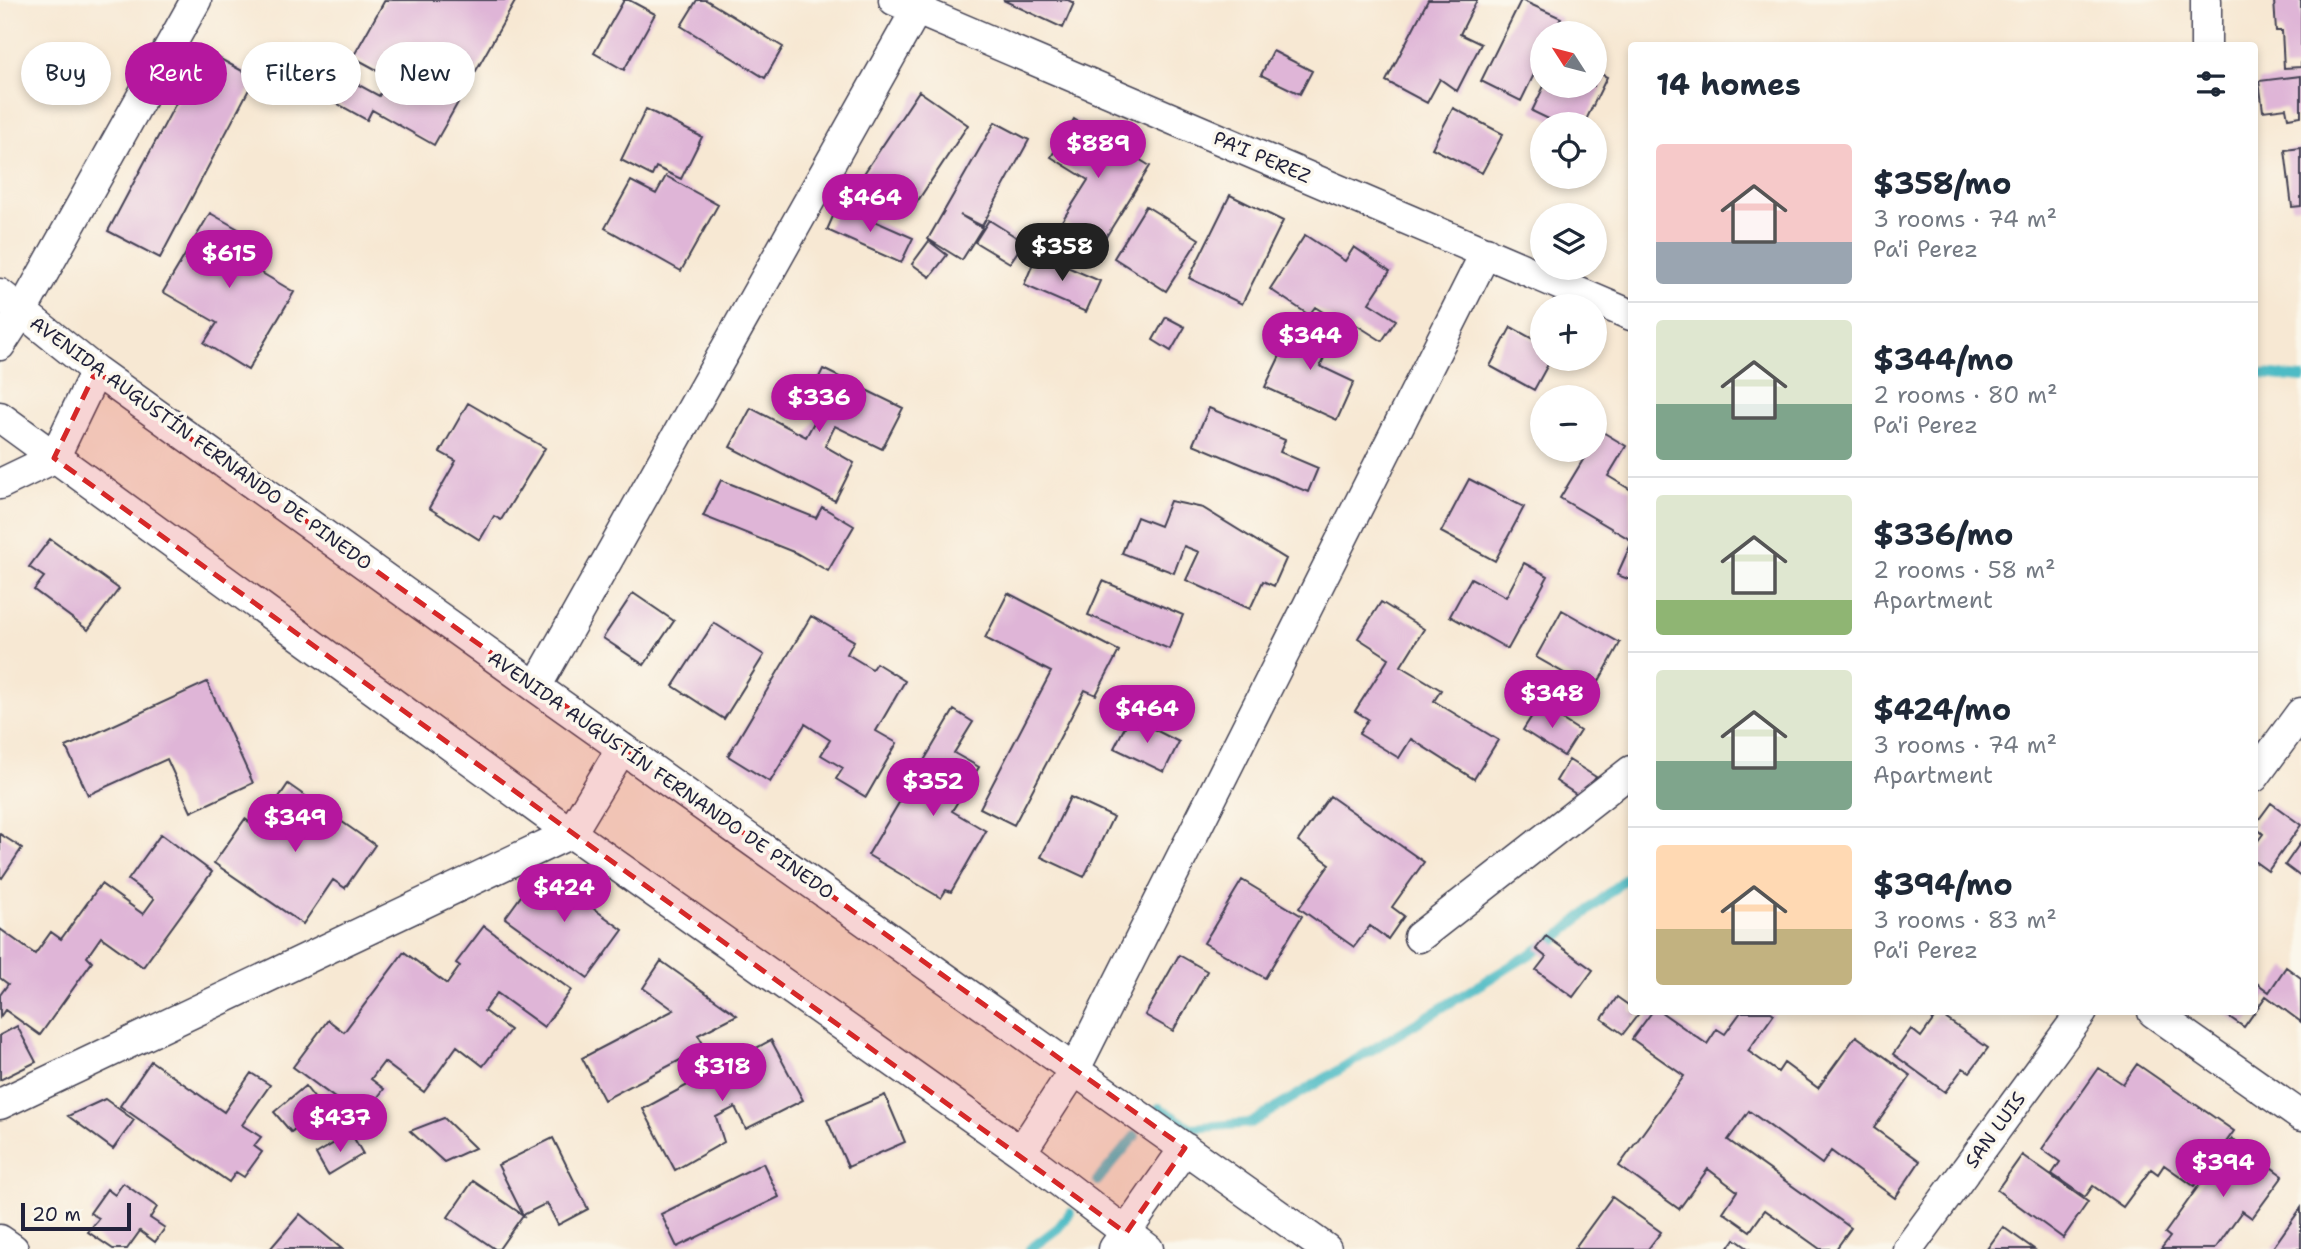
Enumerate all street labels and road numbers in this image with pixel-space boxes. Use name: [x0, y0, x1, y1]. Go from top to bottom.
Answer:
street label: PA'I PEREZ: [1210, 125, 1314, 189]
street label: AVENIDA AUGUSTÍN FERNANDO DE PINEDO: [25, 310, 378, 576]
street label: AVENIDA AUGUSTÍN FERNANDO DE PINEDO: [483, 644, 839, 905]
street label: SAN LUIS: [1959, 1087, 2031, 1173]

